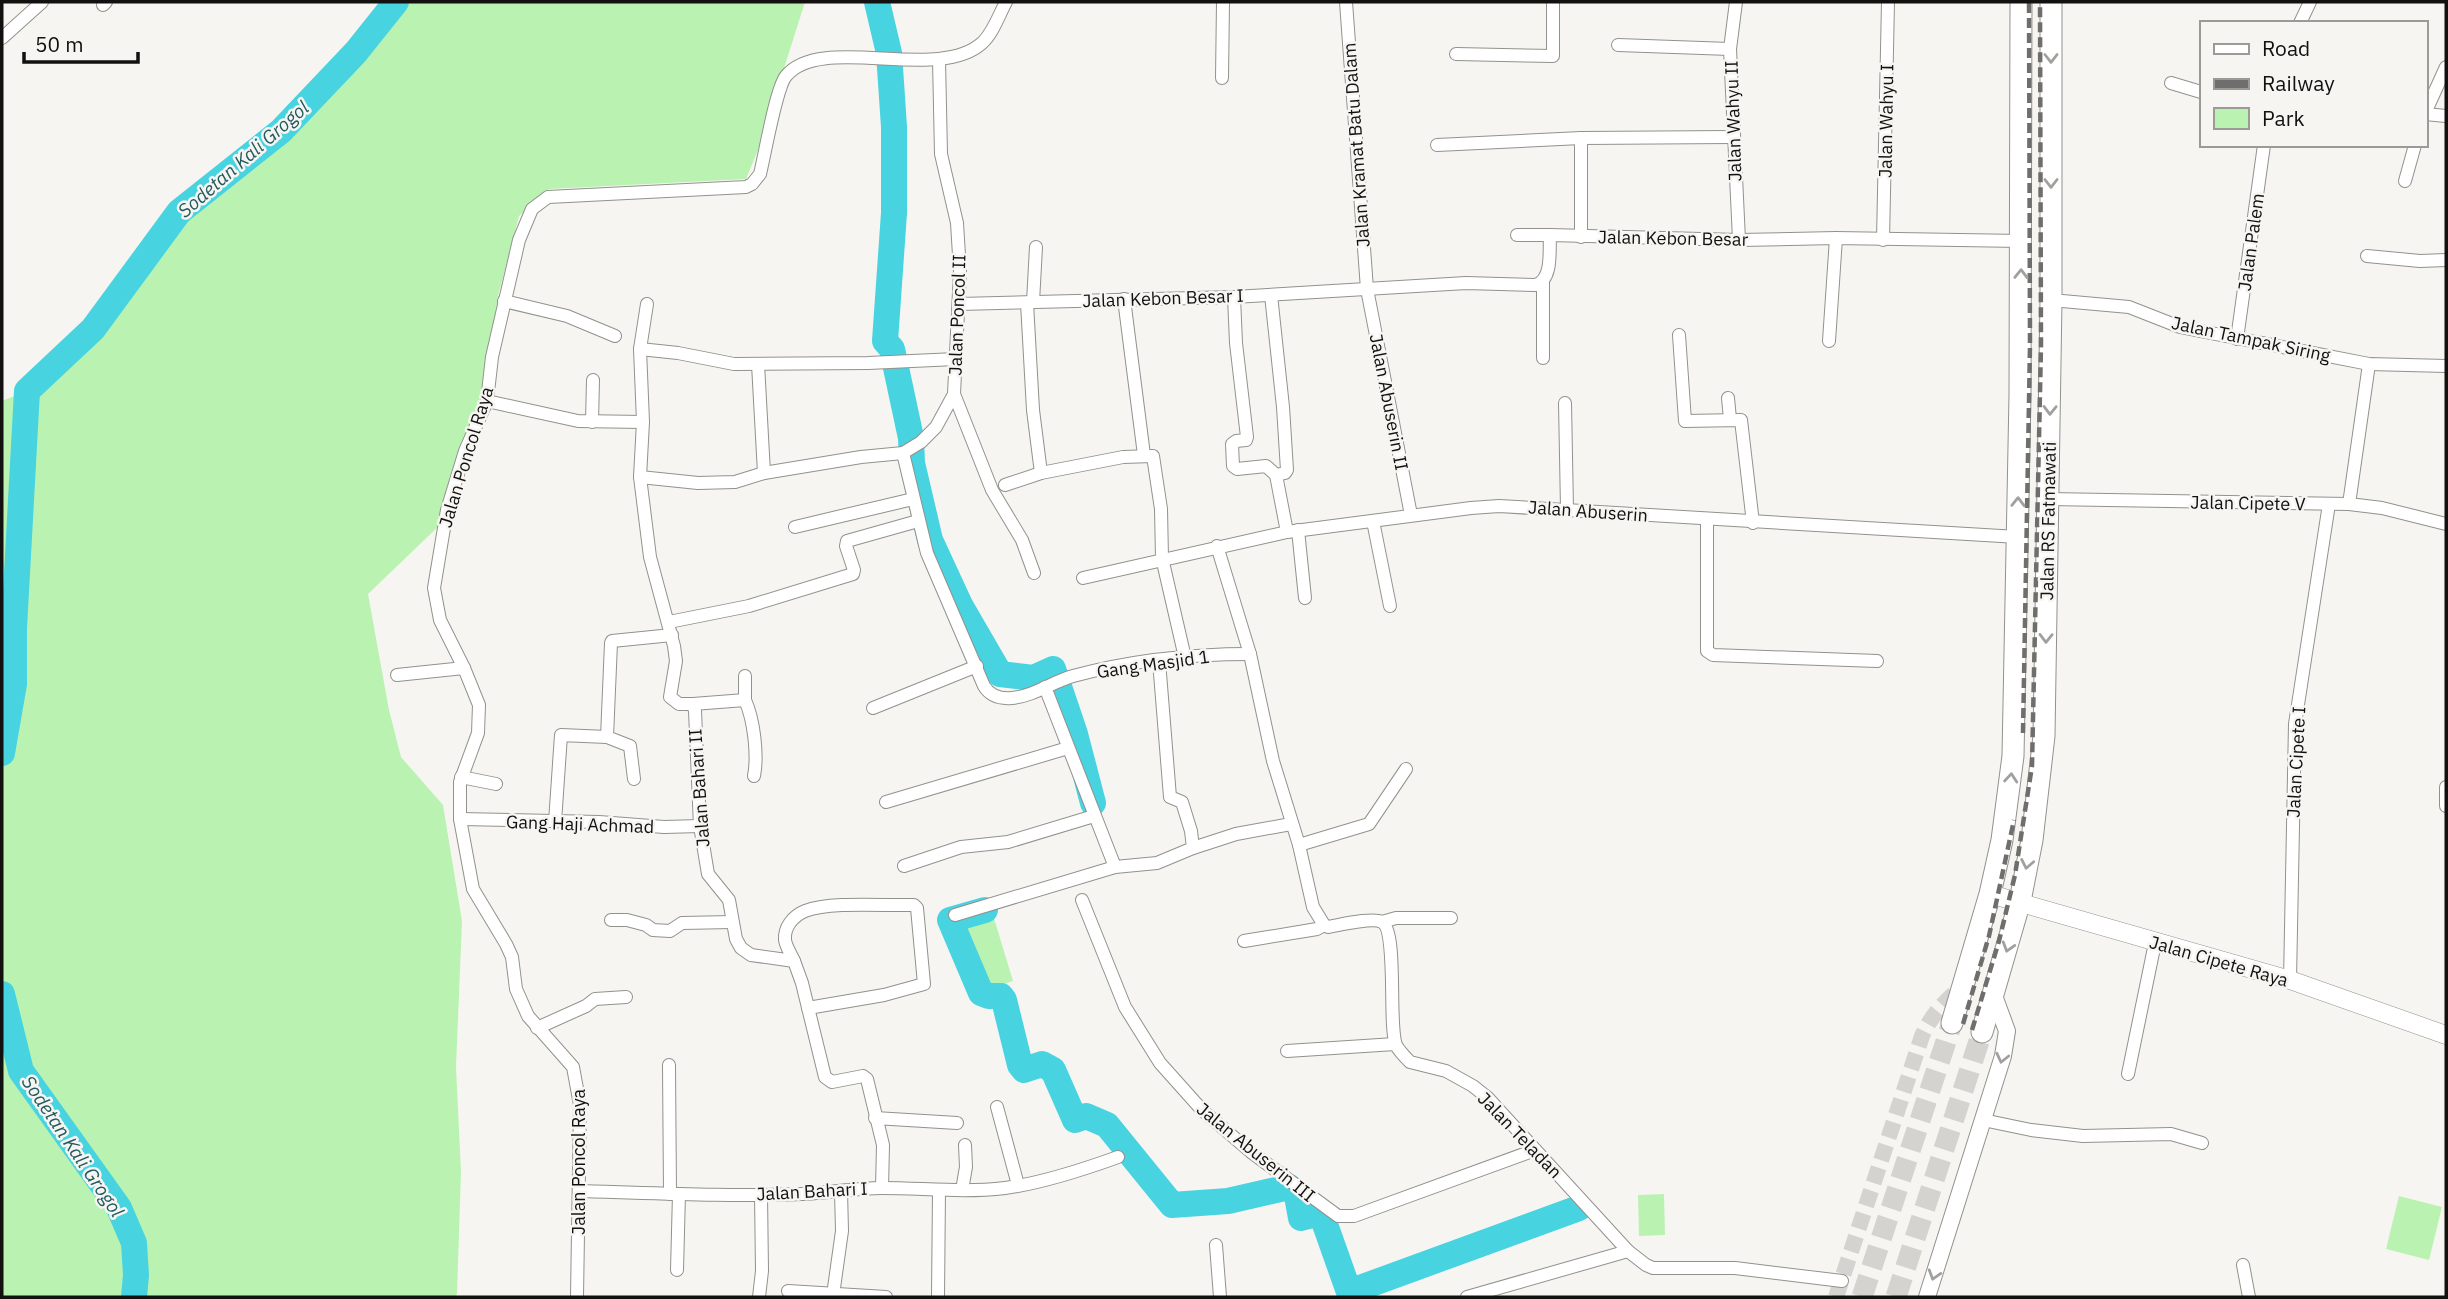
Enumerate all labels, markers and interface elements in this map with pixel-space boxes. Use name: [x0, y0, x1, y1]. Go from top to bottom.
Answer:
scale bar: [24, 21, 138, 65]
legend: [2200, 21, 2427, 147]
text: 50 m: [35, 30, 84, 58]
text: Road: [2262, 34, 2310, 62]
street label: Jalan Kramat Batu Dalam: [1337, 42, 1375, 248]
one-way arrow: [2043, 53, 2059, 64]
street label: Jalan Wahyu II: [1719, 60, 1747, 182]
street label: Jalan Wahyu I: [1874, 64, 1898, 178]
text: Railway: [2262, 69, 2335, 97]
water label: Sodetan Kali Grogol: [173, 96, 313, 222]
text: Park: [2262, 104, 2305, 132]
one-way arrow: [2043, 178, 2059, 189]
street label: Jalan Palem: [2233, 192, 2269, 292]
street label: Jalan Kebon Besar: [1598, 225, 1749, 251]
street label: Jalan Poncol II: [943, 254, 971, 376]
one-way arrow: [2013, 269, 2028, 280]
street label: Jalan Kebon Besar I: [1082, 284, 1244, 312]
street label: Jalan Tampak Siring: [2170, 311, 2333, 367]
street label: Jalan Abuserin II: [1364, 332, 1414, 472]
street label: Jalan Poncol Raya: [434, 383, 498, 530]
one-way arrow: [2042, 406, 2058, 416]
street label: Jalan RS Fatmawati: [2035, 441, 2061, 601]
street label: Jalan Cipete V: [2190, 490, 2306, 516]
street label: Jalan Abuserin: [1527, 495, 1649, 527]
one-way arrow: [2010, 496, 2026, 507]
one-way arrow: [2038, 633, 2054, 644]
street label: Gang Masjid 1: [1095, 645, 1211, 683]
street label: Jalan Cipete I: [2282, 706, 2310, 818]
street label: Jalan Bahari II: [683, 728, 715, 848]
one-way arrow: [2003, 772, 2018, 784]
street label: Gang Haji Achmad: [506, 810, 654, 838]
one-way arrow: [2020, 858, 2035, 870]
street label: Jalan Cipete Raya: [2147, 930, 2291, 992]
one-way arrow: [2001, 941, 2016, 953]
one-way arrow: [1996, 1052, 2010, 1064]
water label: Sodetan Kali Grogol: [17, 1070, 129, 1222]
street label: Jalan Teladan: [1473, 1087, 1567, 1183]
street label: Jalan Poncol Raya: [567, 1089, 590, 1235]
street label: Jalan Abuserin III: [1192, 1097, 1320, 1207]
street label: Jalan Bahari I: [756, 1177, 868, 1205]
one-way arrow: [1928, 1269, 1943, 1281]

